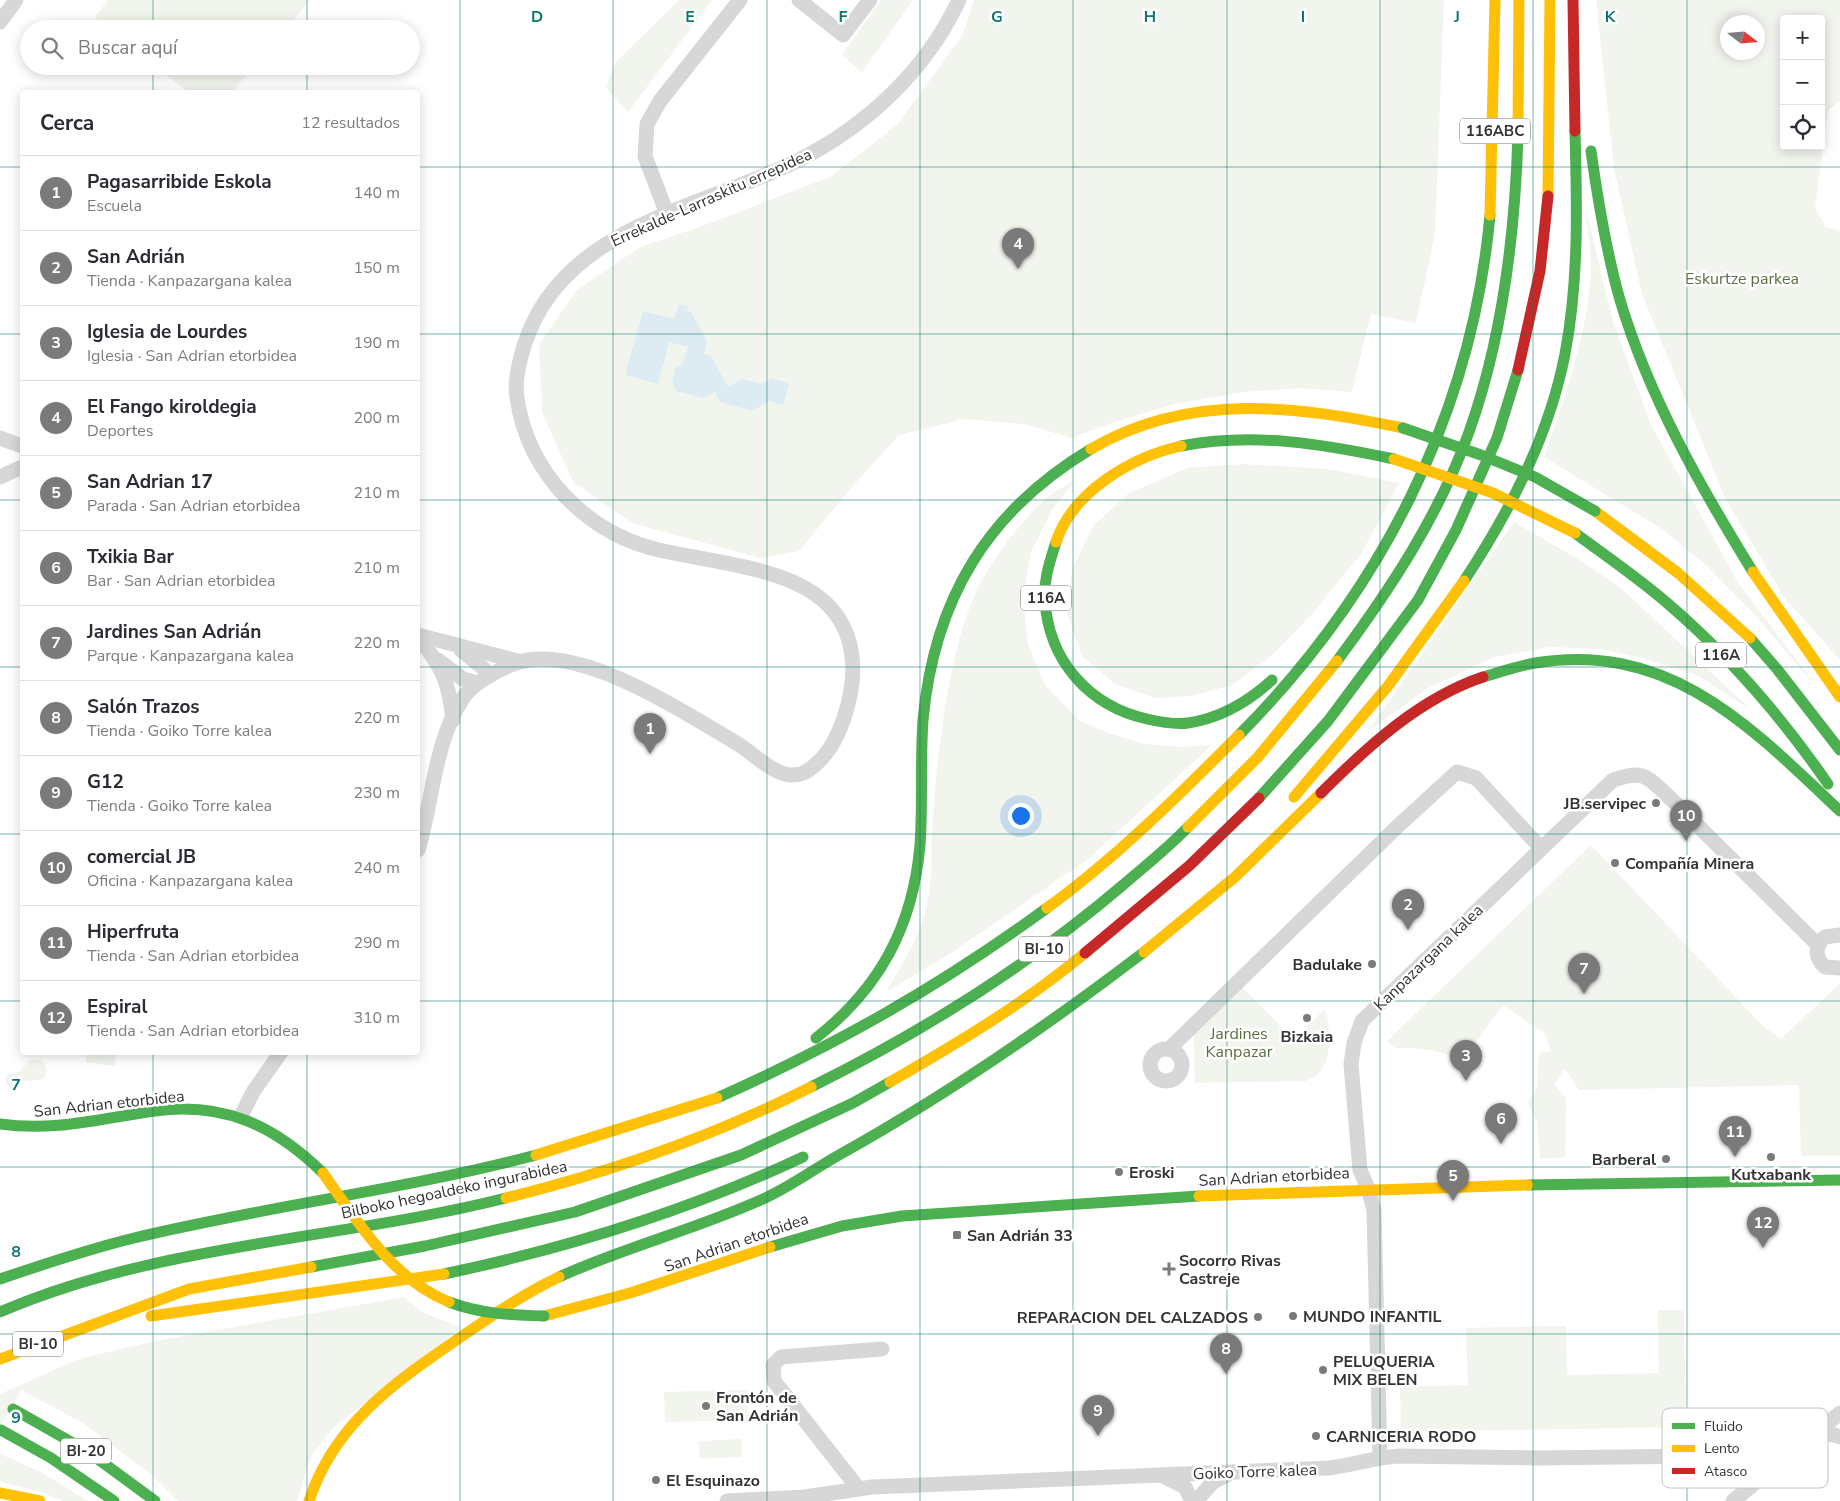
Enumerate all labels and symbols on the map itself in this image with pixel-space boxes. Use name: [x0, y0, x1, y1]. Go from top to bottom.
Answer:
text: D: [531, 6, 543, 28]
text: E: [685, 6, 695, 28]
text: F: [839, 6, 848, 28]
text: G: [991, 6, 1003, 28]
text: H: [1144, 6, 1156, 28]
text: I: [1301, 6, 1305, 28]
text: J: [1453, 6, 1460, 28]
text: K: [1605, 6, 1617, 28]
north arrow: [1720, 15, 1765, 60]
road number: 116ABC: [1460, 118, 1530, 144]
street label: Errekalde-Larraskitu errepidea: [607, 144, 815, 252]
pin: 4: [1002, 228, 1034, 269]
park label: Eskurtze parkea: [1685, 268, 1799, 290]
road number: 116A: [1021, 586, 1071, 610]
road number: 116A: [1696, 642, 1746, 668]
pin: 1: [634, 713, 666, 754]
place label: JB.servipec: [1563, 793, 1646, 815]
marker: JB.servipec: [1650, 797, 1662, 809]
pin: 10: [1670, 800, 1702, 841]
your location: [1008, 803, 1034, 829]
place label: Compañía Minera: [1625, 853, 1754, 875]
marker: Compañía Minera: [1609, 857, 1621, 869]
pin: 2: [1392, 889, 1424, 930]
street label: Kanpazargana kalea: [1369, 900, 1488, 1016]
road number: BI-10: [1019, 936, 1069, 962]
pin: 7: [1568, 953, 1600, 994]
place label: Badulake: [1292, 954, 1362, 976]
marker: Badulake: [1366, 958, 1378, 970]
marker: Bizkaia: [1301, 1012, 1313, 1024]
park label: Jardines Kanpazar: [1206, 1023, 1273, 1063]
place label: Bizkaia: [1281, 1026, 1333, 1048]
pin: 3: [1450, 1040, 1482, 1081]
text: 7: [11, 1074, 21, 1096]
street label: San Adrian etorbidea: [33, 1085, 186, 1123]
pin: 6: [1485, 1103, 1517, 1144]
pin: 11: [1719, 1116, 1751, 1157]
place label: Barberal: [1592, 1149, 1656, 1171]
marker: Kutxabank: [1765, 1151, 1777, 1163]
marker: Barberal: [1660, 1153, 1672, 1165]
street label: Bilboko hegoaldeko ingurabidea: [339, 1155, 569, 1225]
pin: 5: [1437, 1160, 1469, 1201]
place label: Eroski: [1129, 1162, 1174, 1184]
street label: San Adrian etorbidea: [1198, 1162, 1350, 1192]
place label: Kutxabank: [1731, 1164, 1811, 1186]
marker: Eroski: [1113, 1166, 1125, 1178]
pin: 12: [1747, 1207, 1779, 1248]
street label: San Adrian etorbidea: [661, 1208, 812, 1278]
place label: San Adrián 33: [967, 1225, 1073, 1247]
marker: San Adrián 33: [951, 1229, 963, 1241]
text: 8: [11, 1241, 21, 1263]
place label: Socorro Rivas Castreje: [1179, 1250, 1281, 1290]
marker: Socorro Rivas Castreje: [1163, 1263, 1175, 1275]
place label: MUNDO INFANTIL: [1303, 1306, 1442, 1328]
place label: REPARACION DEL CALZADOS: [1017, 1307, 1248, 1329]
marker: MUNDO INFANTIL: [1287, 1310, 1299, 1322]
marker: REPARACION DEL CALZADOS: [1252, 1311, 1264, 1323]
road number: BI-10: [13, 1332, 63, 1356]
pin: 8: [1210, 1333, 1242, 1374]
place label: PELUQUERIA MIX BELEN: [1333, 1351, 1435, 1391]
marker: PELUQUERIA MIX BELEN: [1317, 1364, 1329, 1376]
place label: Frontón de San Adrián: [716, 1387, 798, 1427]
pin: 9: [1082, 1395, 1114, 1436]
marker: Frontón de San Adrián: [700, 1400, 712, 1412]
text: 9: [11, 1407, 21, 1429]
legend: [1662, 1408, 1828, 1488]
text: Fluido: [1704, 1417, 1743, 1436]
place label: CARNICERIA RODO: [1326, 1426, 1476, 1448]
marker: CARNICERIA RODO: [1310, 1430, 1322, 1442]
road number: BI-20: [61, 1438, 111, 1464]
text: Lento: [1704, 1439, 1740, 1458]
street label: Goiko Torre kalea: [1193, 1459, 1318, 1485]
text: Atasco: [1704, 1462, 1747, 1481]
place label: El Esquinazo: [666, 1470, 760, 1492]
marker: El Esquinazo: [650, 1474, 662, 1486]

